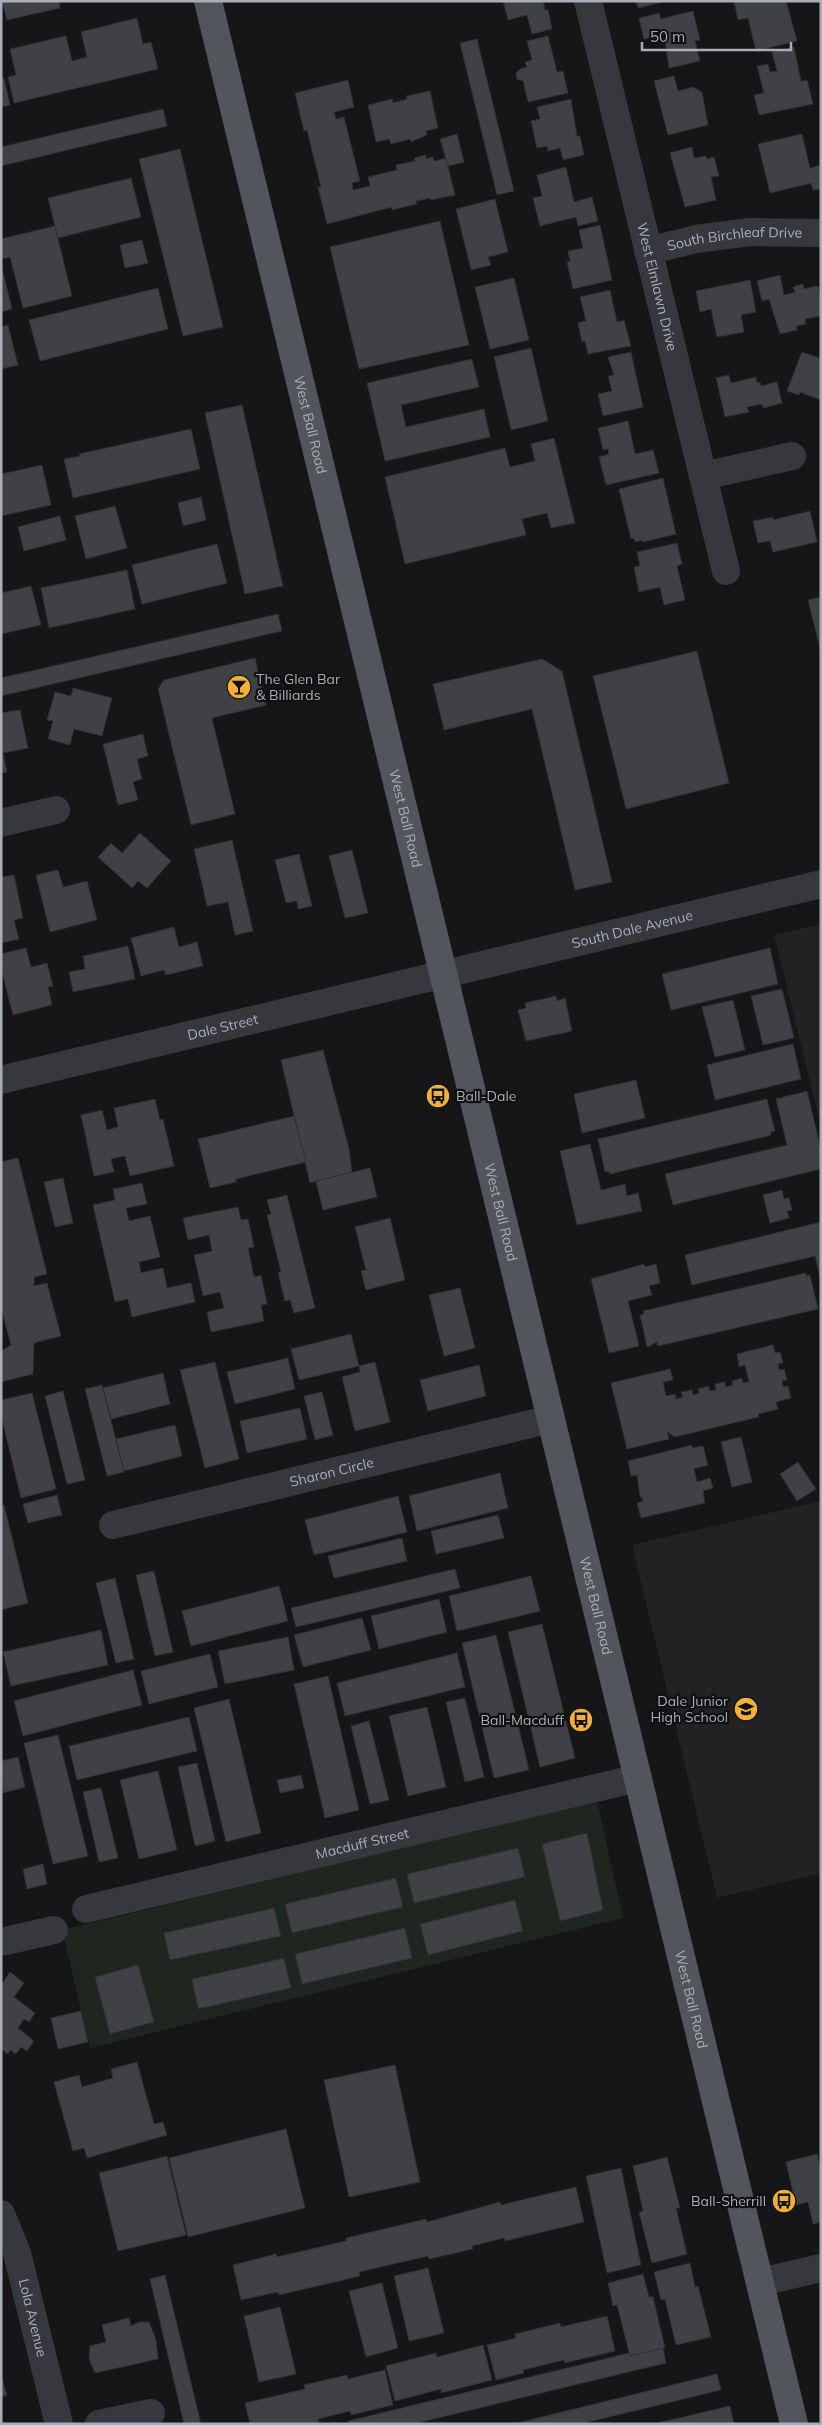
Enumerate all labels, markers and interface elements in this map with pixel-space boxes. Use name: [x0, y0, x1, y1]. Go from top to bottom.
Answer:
scale bar: [642, 20, 791, 52]
text: 50 m: [650, 27, 685, 46]
street label: West Elmlawn Drive: [633, 221, 681, 353]
street label: South Birchleaf Drive: [665, 223, 802, 255]
street label: West Ball Road: [290, 374, 331, 476]
place label: The Glen Bar & Billiards: [256, 670, 341, 704]
bar icon: The Glen Bar & Billiards: [226, 674, 252, 700]
street label: West Ball Road: [385, 768, 426, 869]
street label: South Dale Avenue: [570, 906, 695, 952]
street label: Dale Street: [186, 1010, 260, 1044]
bus stop icon: Ball-Dale: [425, 1083, 451, 1109]
place label: Ball-Dale: [456, 1087, 516, 1105]
street label: West Ball Road: [480, 1161, 521, 1263]
street label: Sharon Circle: [288, 1453, 376, 1491]
street label: West Ball Road: [576, 1555, 617, 1657]
place label: Dale Junior High School: [650, 1692, 729, 1726]
school or university icon: Dale Junior High School: [733, 1696, 759, 1722]
bus stop icon: Ball-Macduff: [568, 1707, 594, 1733]
place label: Ball-Macduff: [481, 1711, 564, 1729]
street label: Macduff Street: [314, 1824, 411, 1863]
street label: West Ball Road: [671, 1948, 712, 2050]
bus stop icon: Ball-Sherrill: [771, 2188, 797, 2214]
place label: Ball-Sherrill: [691, 2192, 766, 2210]
street label: Lola Avenue: [15, 2277, 51, 2359]

